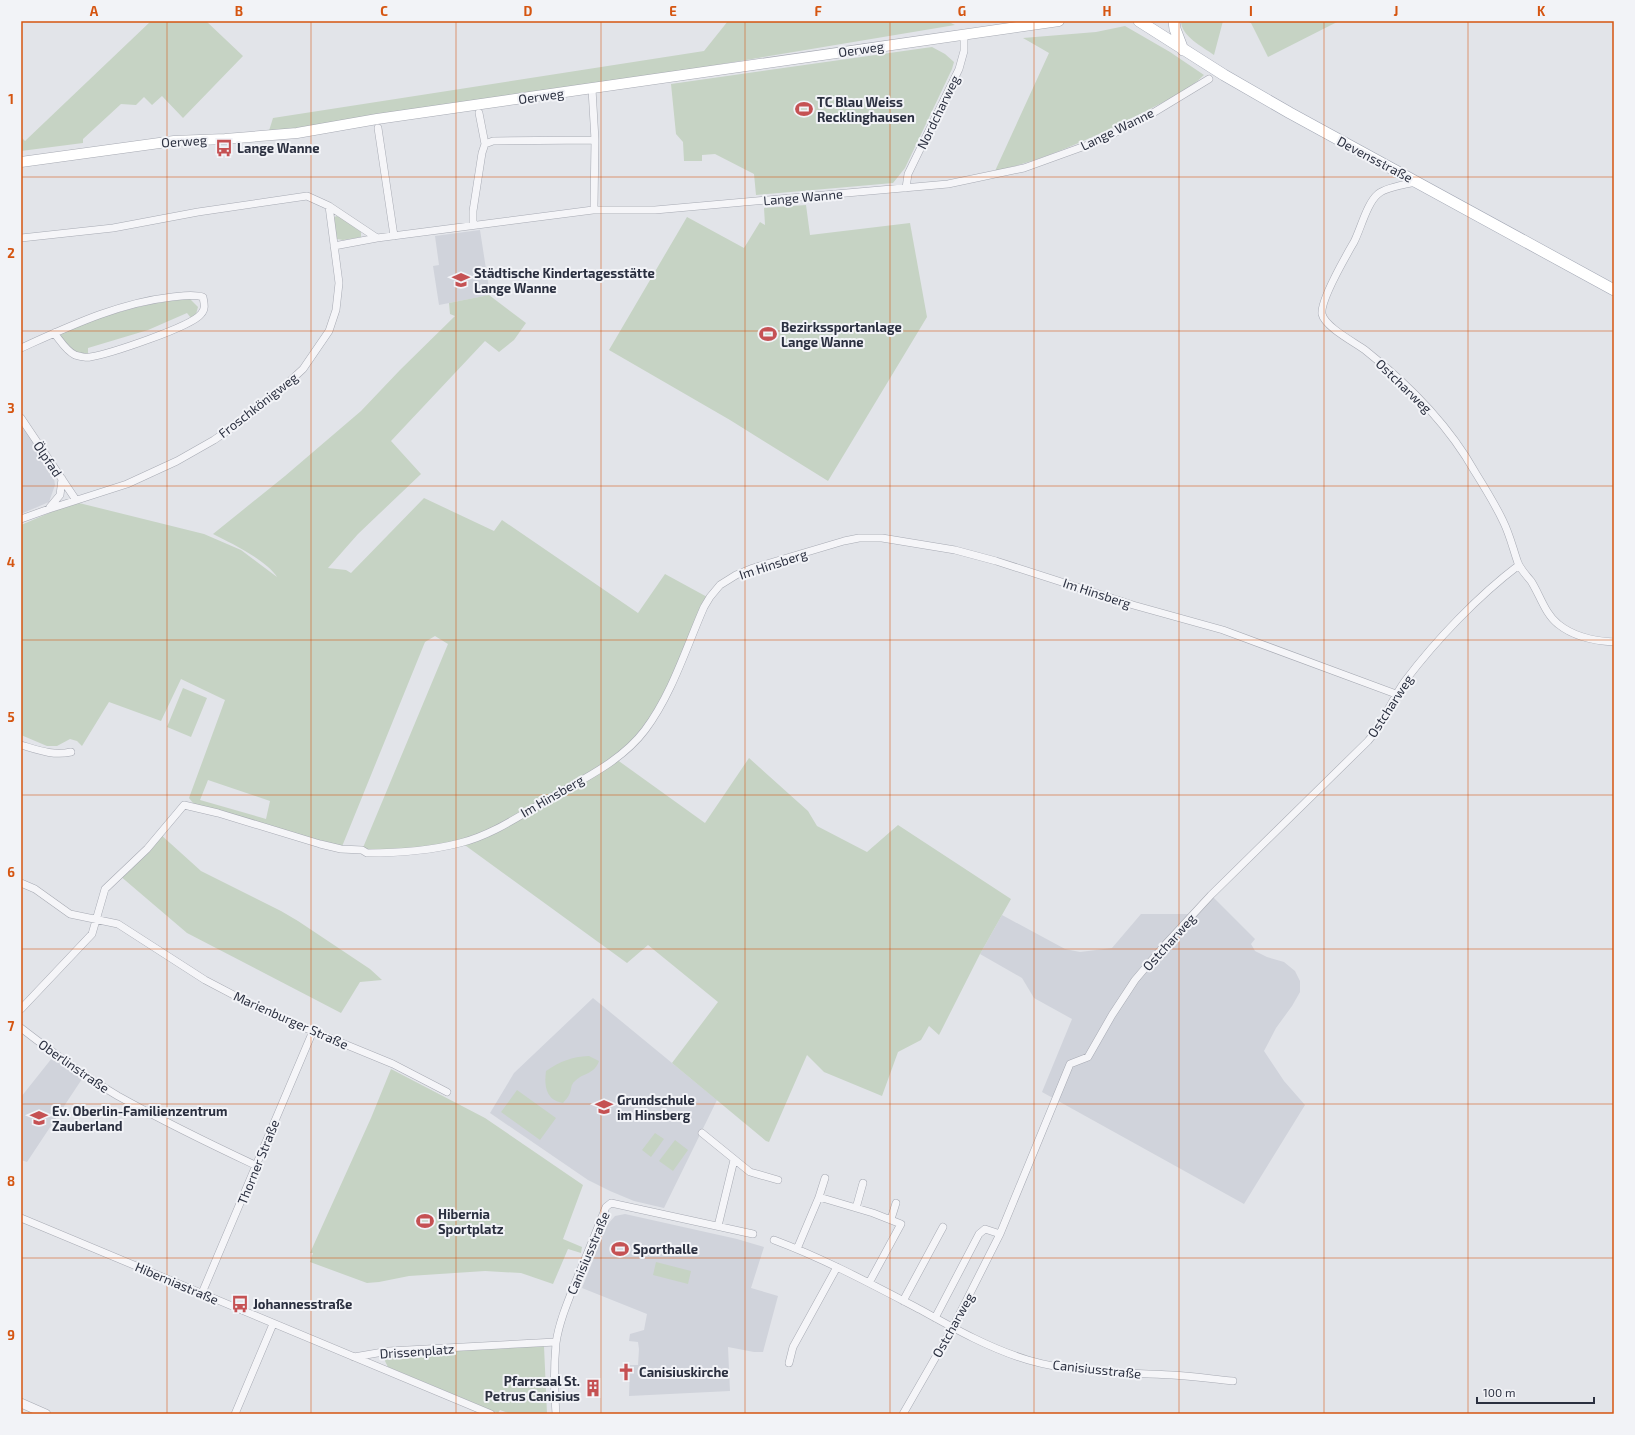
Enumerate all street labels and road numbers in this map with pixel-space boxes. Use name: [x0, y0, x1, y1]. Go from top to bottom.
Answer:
street label: Oerweg: [837, 38, 885, 60]
street label: Nordcharweg: [913, 72, 963, 152]
street label: Oerweg: [517, 85, 565, 107]
street label: Lange Wanne: [1078, 104, 1156, 154]
street label: Oerweg: [161, 131, 207, 151]
street label: Devensstraße: [1335, 132, 1415, 186]
street label: Lange Wanne: [763, 186, 843, 208]
street label: Ostcharweg: [1373, 355, 1435, 417]
street label: Froschkönigweg: [215, 369, 301, 441]
street label: Ölpfad: [30, 438, 66, 480]
street label: Im Hinsberg: [737, 545, 809, 583]
street label: Im Hinsberg: [1061, 574, 1133, 612]
street label: Ostcharweg: [1364, 672, 1416, 740]
street label: Im Hinsberg: [517, 771, 587, 821]
street label: Ostcharweg: [1139, 910, 1199, 974]
street label: Marienburger Straße: [231, 988, 351, 1052]
street label: Oberlinstraße: [36, 1036, 112, 1096]
street label: Thorner Straße: [234, 1117, 282, 1207]
street label: Canisiusstraße: [563, 1209, 613, 1297]
street label: Hiberniastraße: [133, 1258, 221, 1308]
street label: Ostcharweg: [929, 1290, 977, 1360]
street label: Drissenplatz: [379, 1340, 455, 1362]
street label: Canisiusstraße: [1052, 1356, 1142, 1382]

